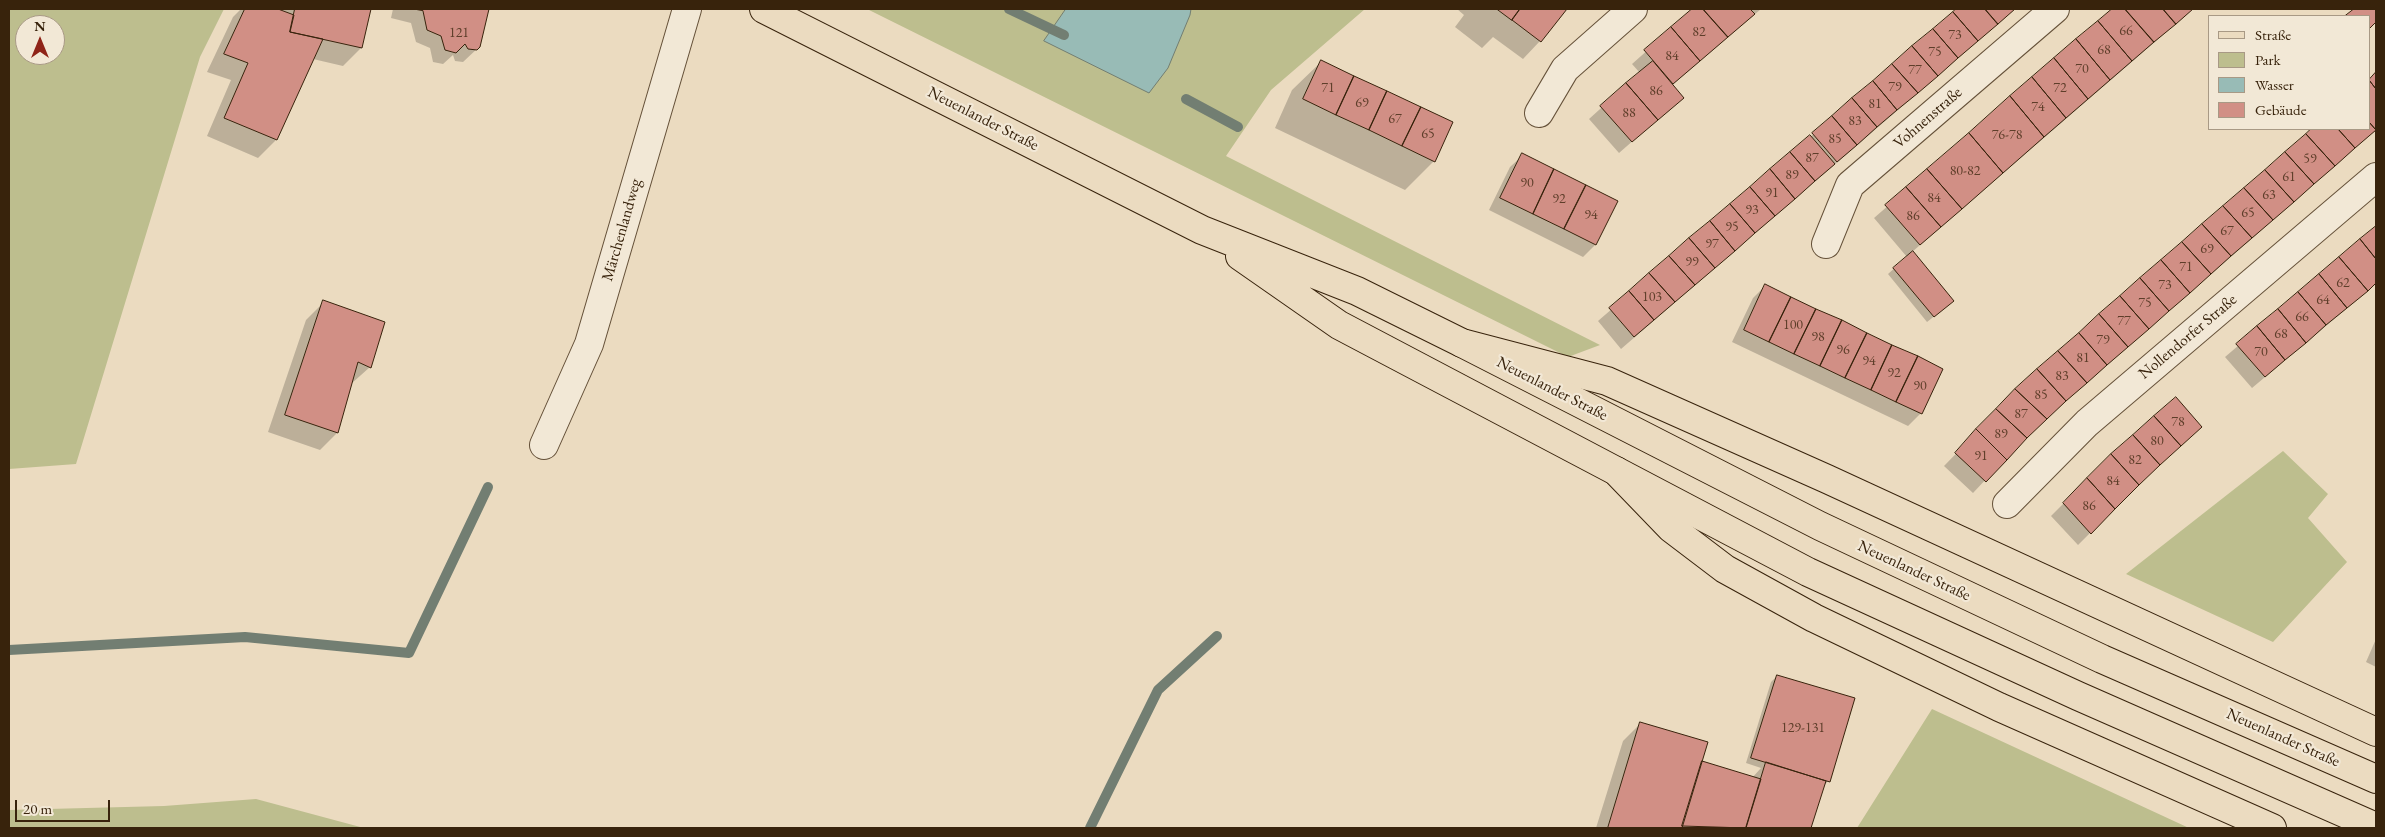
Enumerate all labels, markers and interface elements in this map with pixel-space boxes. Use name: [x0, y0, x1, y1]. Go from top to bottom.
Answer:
north arrow: [15, 15, 65, 65]
legend: [2208, 15, 2370, 130]
text: N: [34, 17, 46, 35]
house number: 66: [2119, 23, 2133, 39]
house number: 82: [1692, 24, 1706, 40]
house number: 121: [449, 25, 469, 41]
text: Straße: [2255, 25, 2291, 44]
house number: 73: [1948, 27, 1962, 43]
house number: 68: [2097, 42, 2111, 58]
house number: 75: [1928, 44, 1942, 60]
house number: 84: [1665, 48, 1679, 64]
text: Park: [2255, 50, 2281, 69]
house number: 70: [2075, 61, 2089, 77]
house number: 77: [1908, 62, 1922, 78]
text: Wasser: [2255, 75, 2294, 94]
house number: 79: [1888, 79, 1902, 95]
house number: 71: [1321, 80, 1335, 96]
house number: 72: [2053, 80, 2067, 96]
street label: Neuenlander Straße: [924, 83, 1042, 155]
house number: 86: [1649, 83, 1663, 99]
street label: Vohnenstraße: [1890, 83, 1966, 153]
house number: 69: [1355, 95, 1369, 111]
house number: 81: [1868, 96, 1882, 112]
house number: 74: [2031, 99, 2045, 115]
text: Gebäude: [2255, 100, 2307, 119]
house number: 88: [1622, 105, 1636, 121]
house number: 67: [1388, 111, 1402, 127]
house number: 83: [1848, 113, 1862, 129]
house number: 65: [1421, 126, 1435, 142]
house number: 76-78: [1992, 127, 2022, 143]
house number: 85: [1828, 131, 1842, 147]
house number: 87: [1805, 150, 1819, 166]
house number: 59: [2303, 151, 2317, 167]
house number: 80-82: [1950, 163, 1980, 179]
house number: 89: [1785, 167, 1799, 183]
house number: 61: [2282, 169, 2296, 185]
house number: 90: [1520, 175, 1534, 191]
street label: Märchenlandweg: [598, 177, 646, 283]
house number: 91: [1765, 185, 1779, 201]
house number: 63: [2262, 187, 2276, 203]
house number: 84: [1927, 190, 1941, 206]
house number: 92: [1552, 191, 1566, 207]
house number: 93: [1745, 202, 1759, 218]
house number: 65: [2241, 205, 2255, 221]
house number: 94: [1584, 207, 1598, 223]
house number: 86: [1906, 208, 1920, 224]
house number: 95: [1725, 219, 1739, 235]
house number: 67: [2220, 223, 2234, 239]
house number: 97: [1705, 236, 1719, 252]
house number: 69: [2200, 241, 2214, 257]
house number: 99: [1685, 254, 1699, 270]
house number: 71: [2179, 259, 2193, 275]
house number: 62: [2336, 275, 2350, 291]
house number: 73: [2158, 277, 2172, 293]
house number: 103: [1642, 289, 1662, 305]
street label: Nollendorfer Straße: [2135, 290, 2241, 384]
house number: 64: [2316, 292, 2330, 308]
house number: 75: [2138, 295, 2152, 311]
house number: 66: [2295, 309, 2309, 325]
house number: 77: [2117, 313, 2131, 329]
house number: 100: [1783, 317, 1803, 333]
house number: 68: [2274, 326, 2288, 342]
house number: 98: [1811, 329, 1825, 345]
house number: 79: [2096, 332, 2110, 348]
house number: 96: [1836, 342, 1850, 358]
house number: 70: [2254, 344, 2268, 360]
house number: 81: [2076, 350, 2090, 366]
street label: Neuenlander Straße: [1493, 353, 1611, 425]
house number: 94: [1862, 353, 1876, 369]
house number: 92: [1887, 365, 1901, 381]
house number: 83: [2055, 368, 2069, 384]
house number: 90: [1913, 378, 1927, 394]
house number: 85: [2034, 387, 2048, 403]
house number: 87: [2014, 406, 2028, 422]
house number: 78: [2171, 414, 2185, 430]
house number: 89: [1994, 426, 2008, 442]
house number: 80: [2150, 433, 2164, 449]
house number: 91: [1974, 448, 1988, 464]
house number: 82: [2128, 452, 2142, 468]
house number: 84: [2106, 473, 2120, 489]
house number: 86: [2082, 498, 2096, 514]
street label: Neuenlander Straße: [1855, 537, 1973, 605]
street label: Neuenlander Straße: [2223, 704, 2343, 772]
house number: 129-131: [1781, 720, 1825, 736]
scale bar: [18, 790, 112, 822]
text: 20 m: [23, 799, 52, 818]

